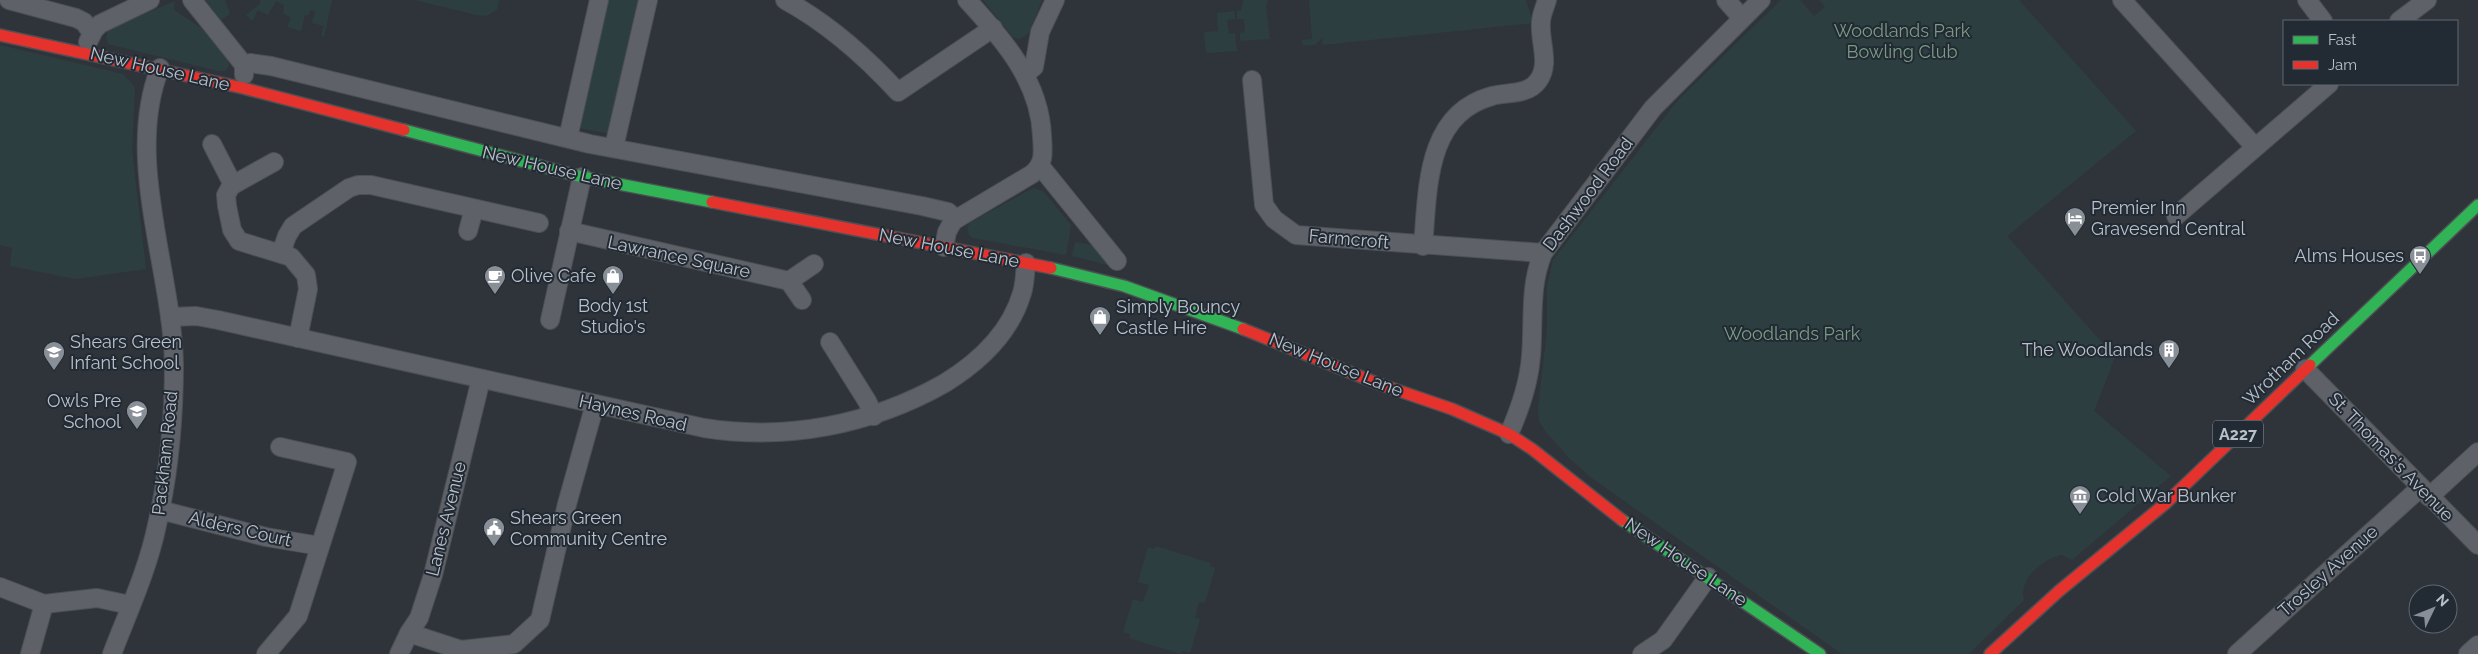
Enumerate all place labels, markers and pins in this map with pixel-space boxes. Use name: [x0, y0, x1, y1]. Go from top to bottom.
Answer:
place label: Premier Inn Gravesend Central: [2091, 197, 2246, 239]
hotel icon: Premier Inn Gravesend Central: [2063, 206, 2087, 237]
bus stop icon: Alms Houses: [2408, 244, 2432, 275]
place label: Alms Houses: [2295, 245, 2404, 266]
cafe icon: Olive Cafe: [483, 264, 507, 295]
shop icon: Body 1st Studio's: [601, 264, 625, 295]
place label: Olive Cafe: [511, 265, 596, 286]
place label: Body 1st Studio's: [578, 295, 648, 337]
place label: Simply Bouncy Castle Hire: [1116, 296, 1241, 338]
shop icon: Simply Bouncy Castle Hire: [1088, 305, 1112, 336]
place label: Shears Green Infant School: [70, 331, 182, 373]
building icon: The Woodlands: [2157, 338, 2181, 369]
place label: The Woodlands: [2022, 339, 2153, 360]
school or university icon: Shears Green Infant School: [42, 340, 66, 371]
place label: Owls Pre School: [47, 390, 121, 432]
school or university icon: Owls Pre School: [125, 399, 149, 430]
museum icon: Cold War Bunker: [2068, 484, 2092, 515]
place label: Cold War Bunker: [2096, 485, 2237, 506]
place label: Shears Green Community Centre: [510, 507, 668, 549]
public building icon: Shears Green Community Centre: [482, 516, 506, 547]

